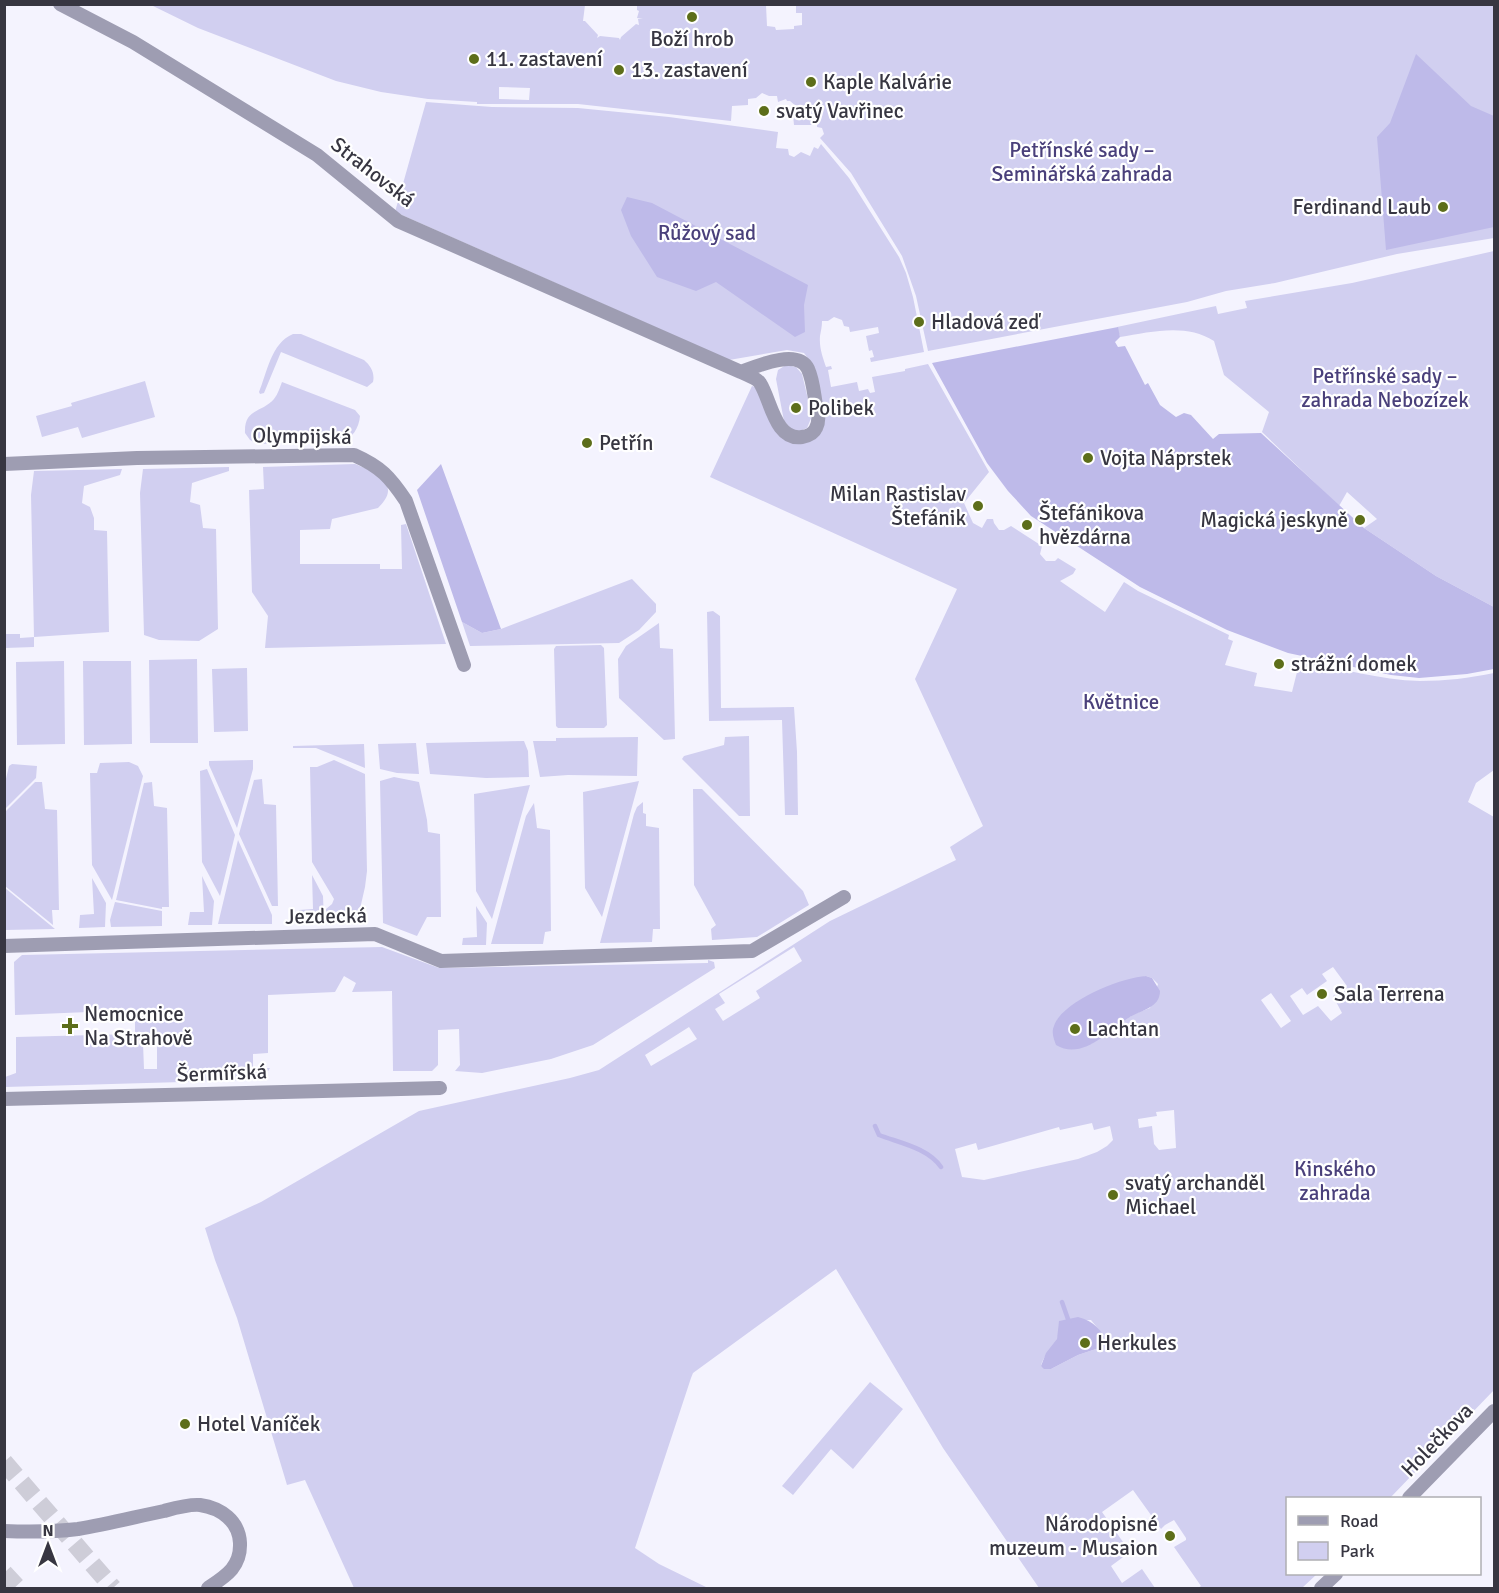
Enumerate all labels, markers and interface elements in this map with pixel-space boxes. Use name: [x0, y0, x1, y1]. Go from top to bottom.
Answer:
marker: Boží hrob: [685, 10, 699, 24]
place label: Boží hrob: [650, 26, 734, 52]
place label: 11. zastavení: [486, 46, 603, 72]
marker: 11. zastavení: [467, 52, 481, 66]
place label: 13. zastavení: [631, 57, 748, 83]
marker: 13. zastavení: [612, 63, 626, 77]
place label: Kaple Kalvárie: [823, 69, 952, 95]
marker: Kaple Kalvárie: [804, 75, 818, 89]
place label: svatý Vavřinec: [776, 98, 904, 124]
marker: svatý Vavřinec: [757, 104, 771, 118]
street label: Strahovská: [326, 131, 420, 213]
park label: Petřínské sady – Seminářská zahrada: [992, 137, 1172, 187]
place label: Ferdinand Laub: [1293, 194, 1431, 220]
marker: Ferdinand Laub: [1436, 200, 1450, 214]
park label: Růžový sad: [658, 220, 756, 246]
place label: Hladová zeď: [931, 309, 1041, 335]
marker: Hladová zeď: [912, 315, 926, 329]
park label: Petřínské sady – zahrada Nebozízek: [1301, 363, 1469, 413]
place label: Polibek: [808, 395, 875, 421]
marker: Polibek: [789, 401, 803, 415]
street label: Olympijská: [252, 422, 352, 450]
place label: Petřín: [599, 430, 653, 456]
marker: Petřín: [580, 436, 594, 450]
place label: Vojta Náprstek: [1100, 445, 1232, 471]
marker: Vojta Náprstek: [1081, 451, 1095, 465]
place label: Milan Rastislav Štefánik: [830, 481, 966, 531]
marker: Milan Rastislav Štefánik: [971, 499, 985, 513]
place label: Štefánikova hvězdárna: [1039, 500, 1144, 550]
place label: Magická jeskyně: [1200, 507, 1348, 533]
marker: Magická jeskyně: [1353, 513, 1367, 527]
marker: Štefánikova hvězdárna: [1020, 518, 1034, 532]
place label: strážní domek: [1291, 651, 1417, 677]
marker: strážní domek: [1272, 657, 1286, 671]
park label: Květnice: [1083, 689, 1159, 715]
street label: Jezdecká: [285, 902, 367, 930]
place label: Sala Terrena: [1334, 981, 1445, 1007]
marker: Sala Terrena: [1315, 987, 1329, 1001]
place label: Nemocnice Na Strahově: [84, 1001, 193, 1051]
place label: Lachtan: [1087, 1016, 1159, 1042]
marker: Nemocnice Na Strahově: [61, 1017, 79, 1035]
marker: Lachtan: [1068, 1022, 1082, 1036]
street label: Šermířská: [176, 1058, 268, 1088]
park label: Kinského zahrada: [1294, 1156, 1376, 1206]
place label: svatý archanděl Michael: [1125, 1170, 1265, 1220]
marker: svatý archanděl Michael: [1106, 1188, 1120, 1202]
place label: Herkules: [1097, 1330, 1177, 1356]
marker: Herkules: [1078, 1336, 1092, 1350]
street label: Holečkova: [1396, 1398, 1478, 1482]
place label: Hotel Vaníček: [197, 1411, 321, 1437]
marker: Hotel Vaníček: [178, 1417, 192, 1431]
legend: [1286, 1497, 1481, 1575]
text: Road: [1340, 1510, 1379, 1532]
place label: Národopisné muzeum - Musaion: [989, 1511, 1158, 1561]
north arrow: [18, 1515, 78, 1575]
text: N: [42, 1521, 54, 1541]
marker: Národopisné muzeum - Musaion: [1163, 1529, 1177, 1543]
text: Park: [1340, 1540, 1375, 1562]

